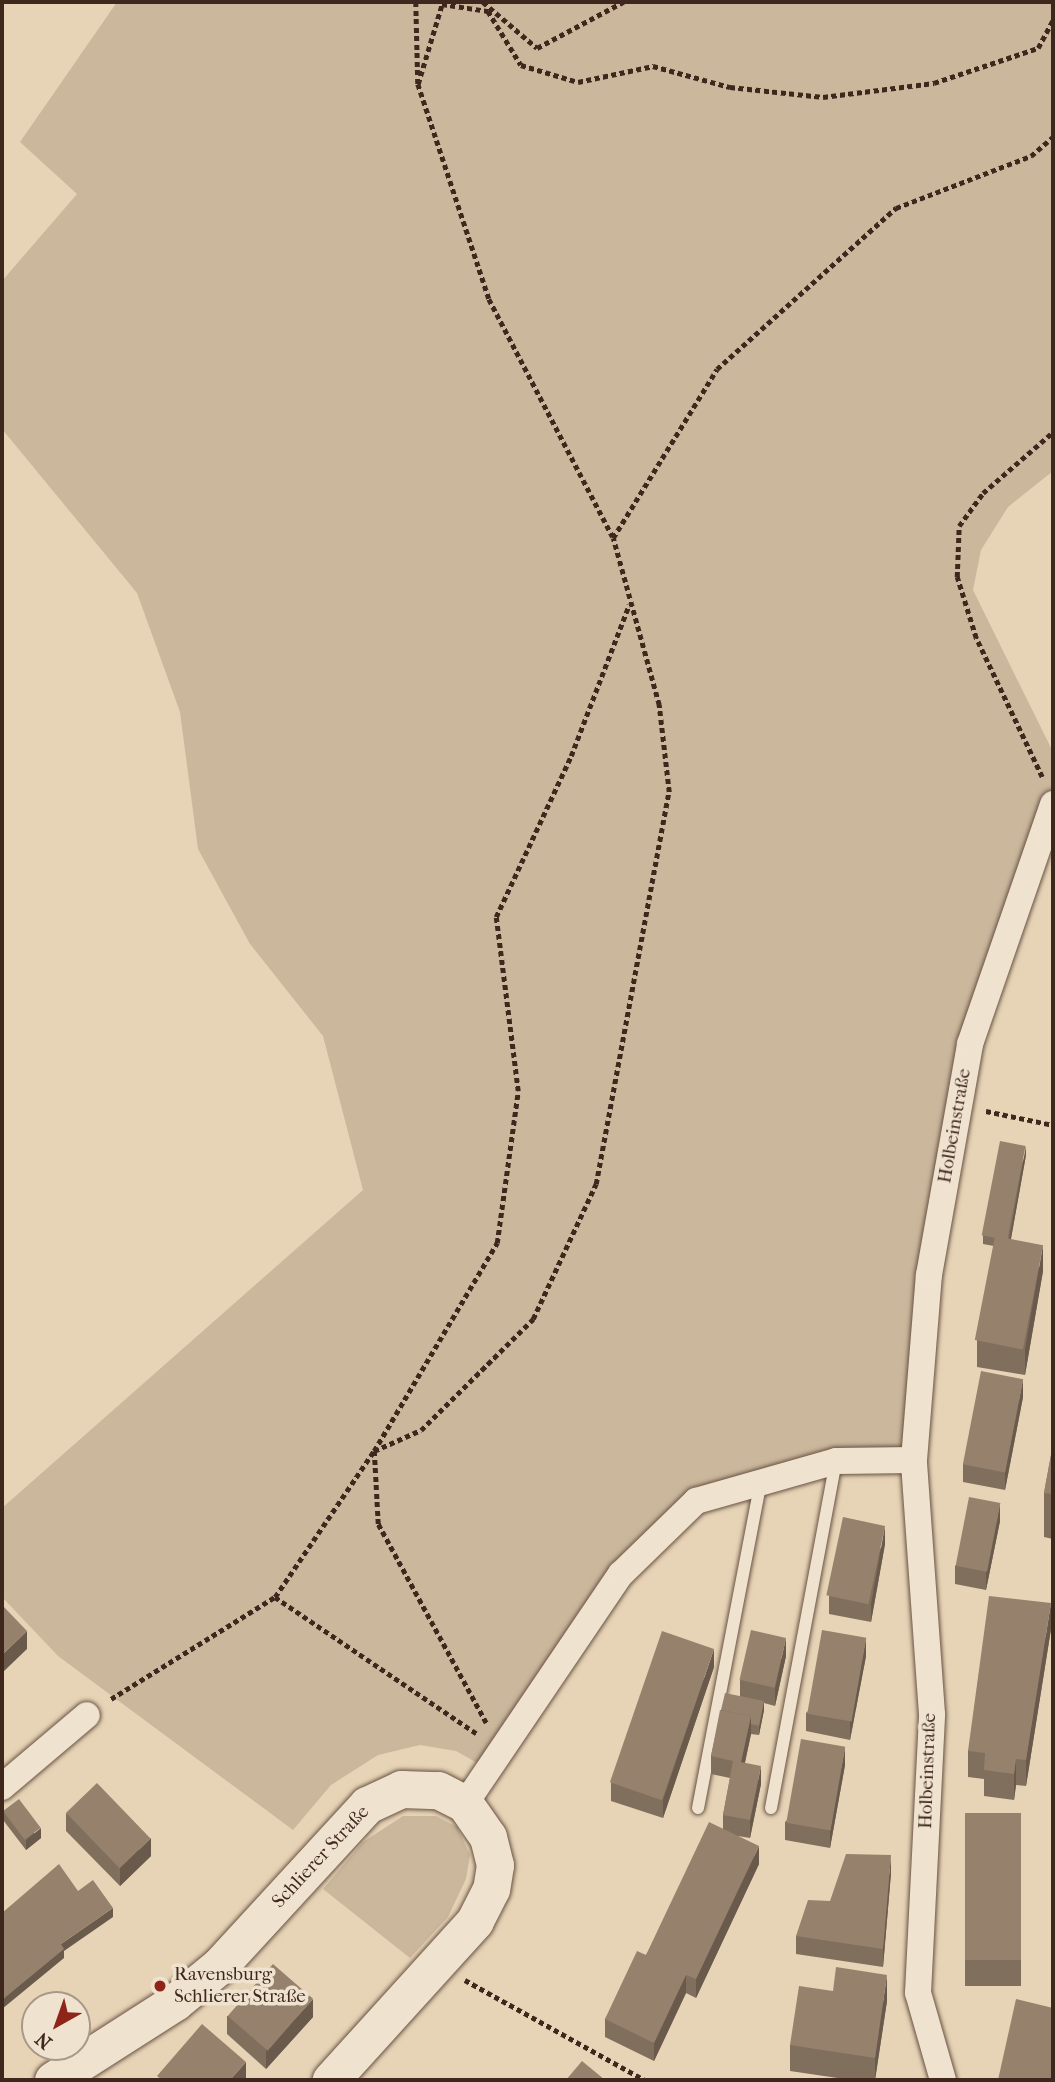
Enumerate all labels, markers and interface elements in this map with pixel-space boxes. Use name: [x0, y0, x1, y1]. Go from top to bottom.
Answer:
street label: Holbeinstraße: [934, 1067, 976, 1185]
street label: Holbeinstraße: [915, 1713, 941, 1829]
street label: Schlierer Straße: [268, 1801, 374, 1913]
place label: Ravensburg Schlierer Straße: [174, 1964, 306, 2008]
marker: Ravensburg Schlierer Straße: [152, 1978, 168, 1994]
north arrow: [21, 1991, 91, 2061]
text: N: [31, 2027, 56, 2054]

